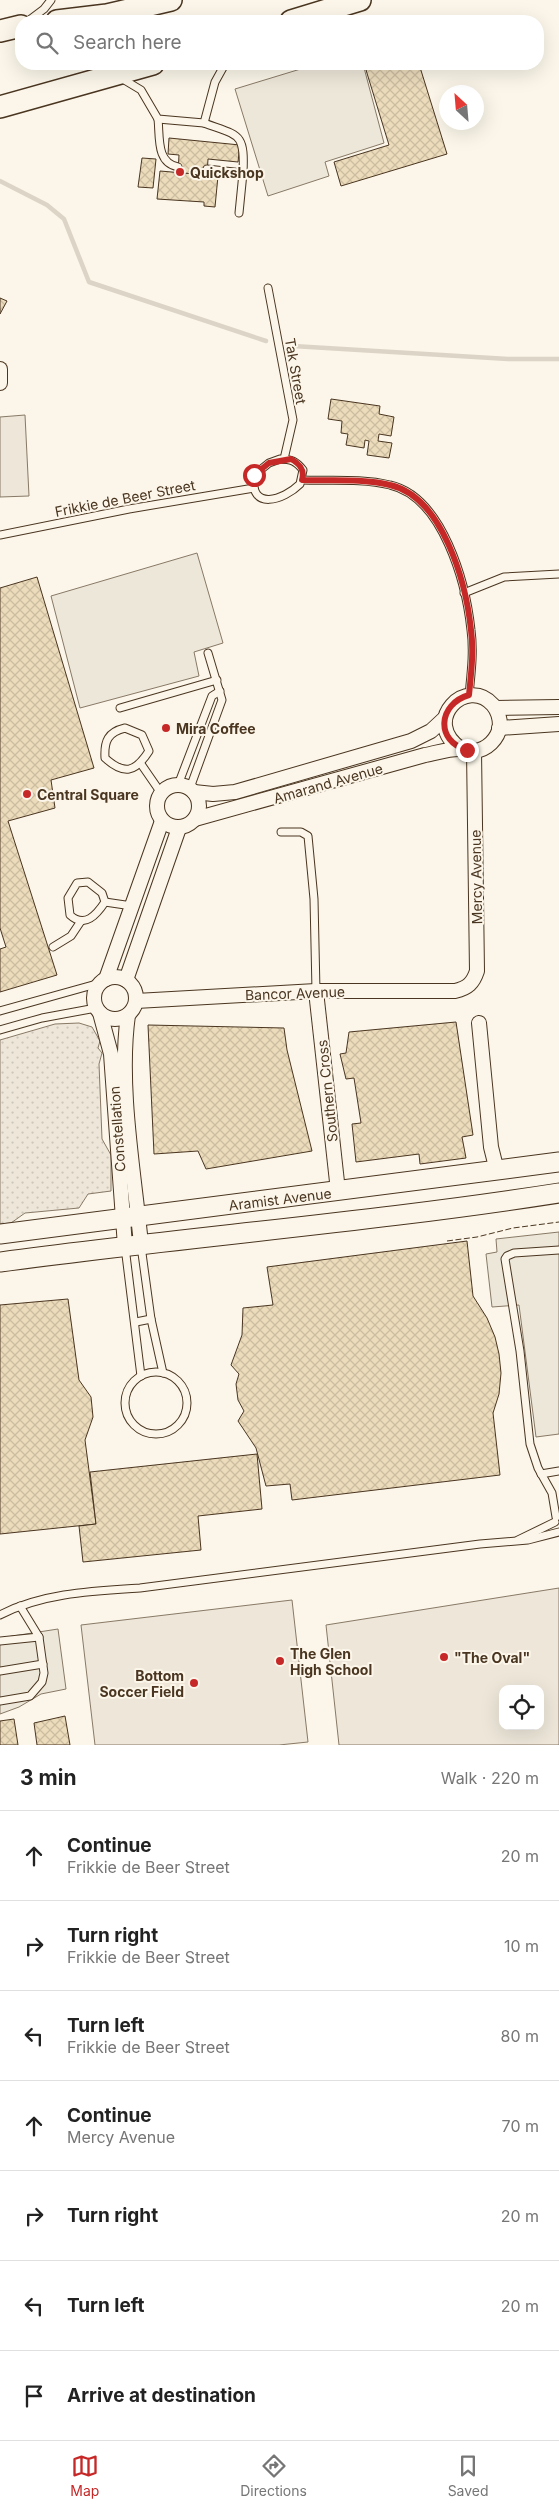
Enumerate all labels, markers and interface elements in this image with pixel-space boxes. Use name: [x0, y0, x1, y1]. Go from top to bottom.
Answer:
search box: [15, 15, 544, 70]
icon: search: [33, 29, 61, 57]
text: Search here: [73, 31, 182, 54]
north arrow: [439, 85, 484, 130]
place label: Quickshop: [190, 164, 264, 181]
marker: Quickshop: [174, 166, 186, 178]
street label: Tak Street: [282, 337, 310, 406]
route start: [243, 464, 266, 487]
street label: Frikkie de Beer Street: [53, 476, 197, 520]
place label: Mira Coffee: [176, 720, 256, 737]
marker: Mira Coffee: [160, 722, 172, 734]
route end: [456, 739, 479, 762]
street label: Amarand Avenue: [271, 759, 385, 807]
place label: Central Square: [37, 786, 139, 803]
marker: Central Square: [21, 788, 33, 800]
street label: Mercy Avenue: [467, 830, 485, 924]
street label: Bancor Avenue: [245, 983, 345, 1003]
street label: Southern Cross: [313, 1039, 341, 1143]
street label: Constellation: [106, 1085, 128, 1173]
street label: Aramist Avenue: [228, 1184, 332, 1214]
place label: The Glen High School: [290, 1645, 372, 1678]
place label: "The Oval": [454, 1649, 530, 1666]
marker: "The Oval": [438, 1651, 450, 1663]
marker: The Glen High School: [274, 1655, 286, 1667]
place label: Bottom Soccer Field: [99, 1667, 184, 1700]
marker: Bottom Soccer Field: [188, 1677, 200, 1689]
map controls: [499, 1685, 544, 1730]
button: locate: [499, 1685, 544, 1730]
text: 3 min: [20, 1765, 76, 1790]
text: Walk · 220 m: [441, 1768, 539, 1788]
text: Continue: [67, 1834, 152, 1857]
icon: ahead: [20, 1842, 48, 1870]
text: 20 m: [501, 1846, 539, 1866]
text: Frikkie de Beer Street: [67, 1857, 230, 1877]
text: Turn right: [67, 1924, 158, 1947]
icon: right: [20, 1932, 48, 1960]
text: 10 m: [504, 1936, 539, 1956]
text: Frikkie de Beer Street: [67, 1947, 230, 1967]
text: Turn left: [67, 2014, 145, 2037]
icon: left: [20, 2022, 48, 2050]
text: 80 m: [500, 2026, 539, 2046]
text: Frikkie de Beer Street: [67, 2037, 230, 2057]
text: Continue: [67, 2104, 152, 2127]
icon: ahead: [20, 2112, 48, 2140]
text: 70 m: [502, 2116, 539, 2136]
text: Mercy Avenue: [67, 2127, 175, 2147]
icon: right: [20, 2202, 48, 2230]
text: Turn right: [67, 2204, 158, 2227]
text: 20 m: [501, 2206, 539, 2226]
icon: left: [20, 2292, 48, 2320]
text: Turn left: [67, 2294, 145, 2317]
text: 20 m: [501, 2296, 539, 2316]
icon: arrive: [20, 2382, 48, 2410]
text: Arrive at destination: [67, 2384, 256, 2407]
tab: Map: [70, 2452, 99, 2499]
tab: Directions: [240, 2452, 307, 2499]
tab: Saved: [448, 2452, 489, 2499]

